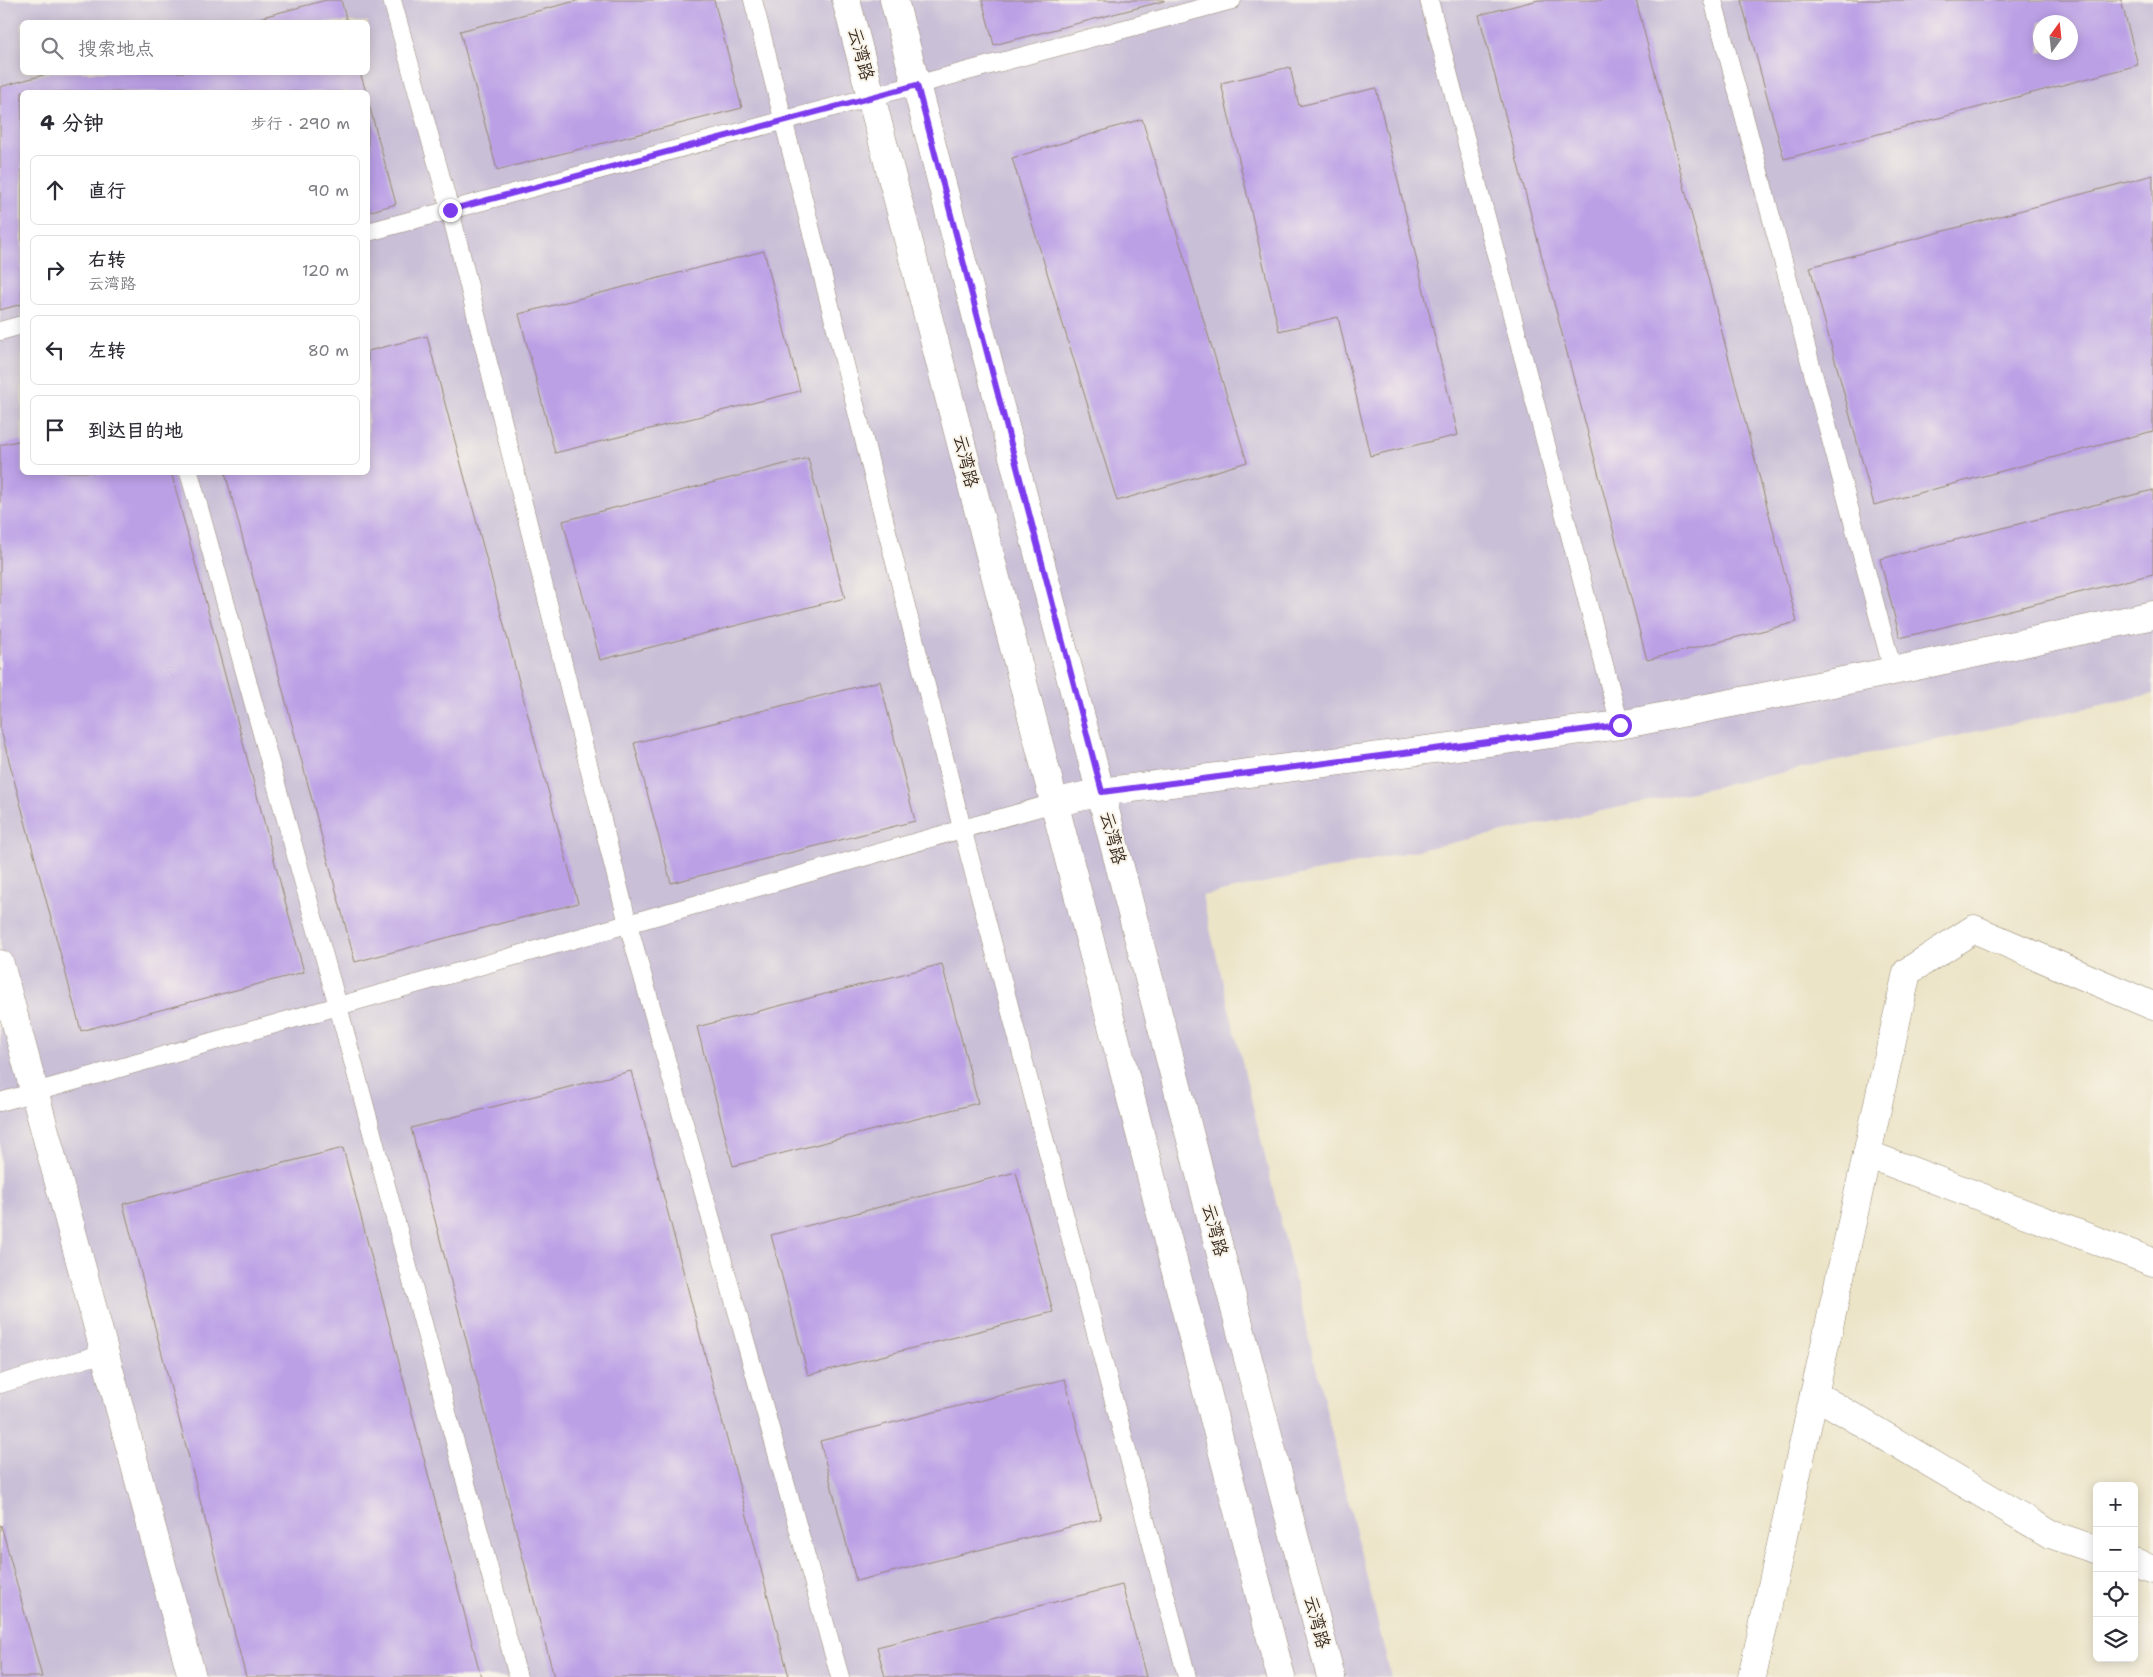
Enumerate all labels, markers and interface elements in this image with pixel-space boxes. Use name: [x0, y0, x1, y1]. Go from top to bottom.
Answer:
north arrow: [2033, 15, 2078, 60]
search box: [20, 20, 370, 75]
street label: 云湾路: [842, 25, 880, 83]
icon: search: [38, 34, 66, 62]
text: 搜索地点: [78, 36, 154, 61]
text: 4 分钟: [40, 109, 104, 137]
text: 步行 · 290 m: [251, 113, 350, 134]
icon: ahead: [41, 176, 69, 204]
text: 直行: [88, 178, 126, 203]
text: 90 m: [308, 180, 349, 201]
route end: [439, 199, 462, 222]
text: 右转: [88, 247, 126, 272]
icon: right: [41, 256, 69, 284]
text: 120 m: [302, 260, 349, 281]
text: 云湾路: [88, 273, 136, 294]
icon: left: [41, 336, 69, 364]
text: 左转: [88, 338, 126, 363]
text: 80 m: [308, 340, 349, 361]
icon: arrive: [41, 416, 69, 444]
text: 到达目的地: [88, 418, 183, 443]
street label: 云湾路: [948, 432, 984, 490]
route start: [1609, 714, 1632, 737]
street label: 云湾路: [1094, 809, 1132, 867]
street label: 云湾路: [1196, 1201, 1234, 1259]
map controls: [2093, 1482, 2138, 1662]
button: +: [2093, 1482, 2138, 1527]
button: −: [2093, 1527, 2138, 1572]
button: locate: [2093, 1572, 2138, 1617]
street label: 云湾路: [1298, 1593, 1336, 1651]
button: layers: [2093, 1617, 2138, 1662]

